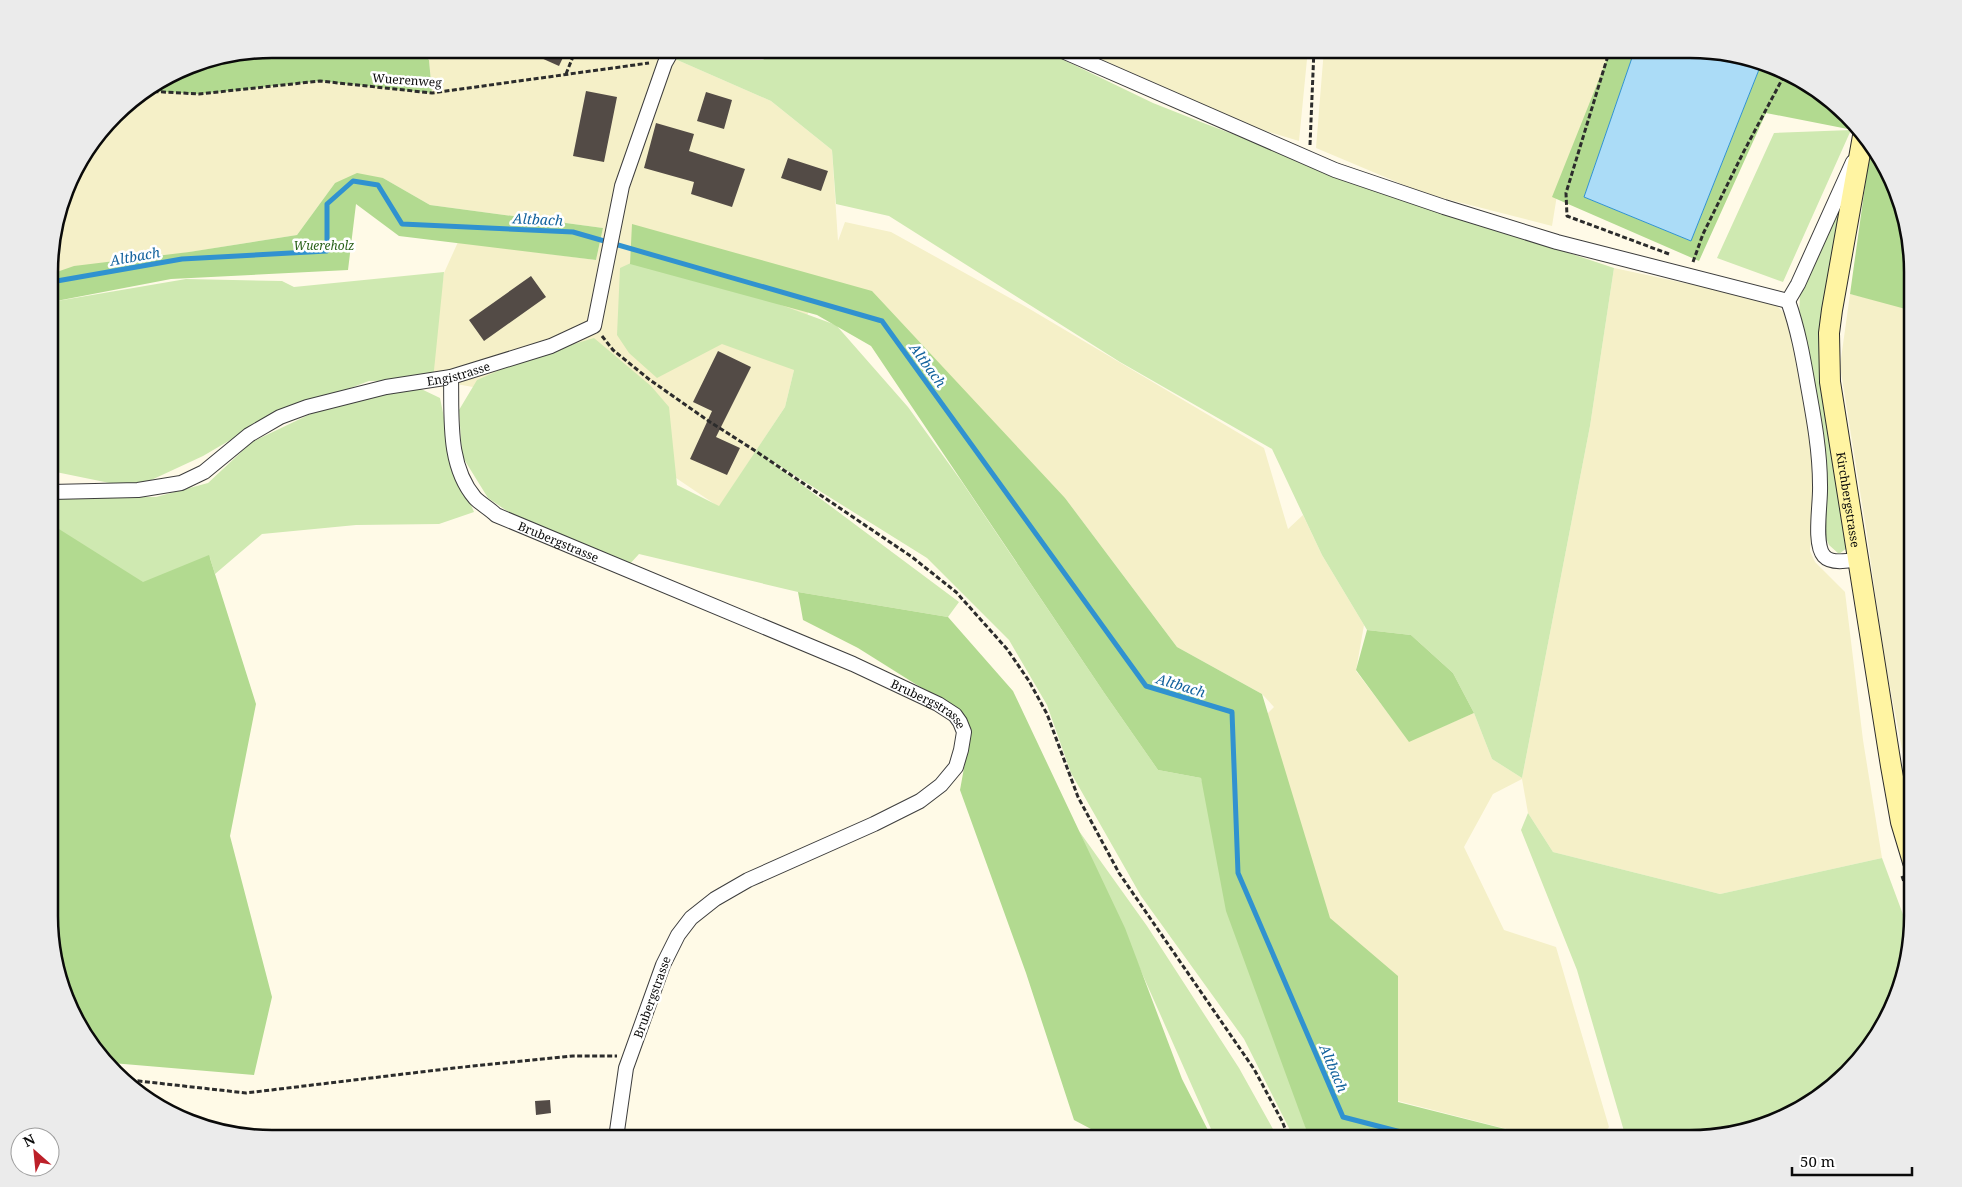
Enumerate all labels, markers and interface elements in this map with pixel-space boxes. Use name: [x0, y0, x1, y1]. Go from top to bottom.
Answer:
street label: Wuerenweg: [372, 69, 443, 91]
water label: Altbach: [511, 208, 564, 230]
park label: Wuereholz: [294, 237, 354, 254]
water label: Altbach: [108, 242, 162, 270]
water label: Altbach: [905, 338, 951, 391]
street label: Engistrasse: [425, 357, 492, 389]
street label: Kirchbergstrasse: [1833, 451, 1865, 549]
street label: Brubergstrasse: [516, 517, 602, 566]
water label: Altbach: [1153, 668, 1208, 702]
street label: Brubergstrasse: [888, 675, 970, 731]
street label: Brubergstrasse: [629, 954, 675, 1040]
water label: Altbach: [1315, 1040, 1353, 1095]
north arrow: [10, 1127, 60, 1177]
text: N: [20, 1129, 38, 1151]
scale bar: [1792, 1144, 1912, 1176]
text: 50 m: [1800, 1151, 1835, 1171]

